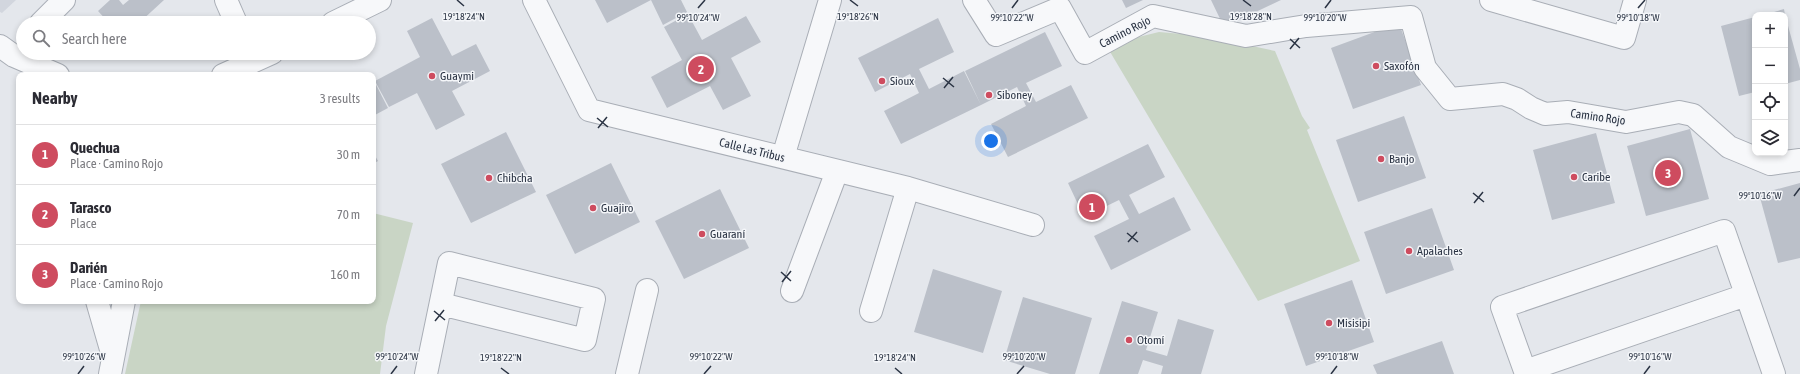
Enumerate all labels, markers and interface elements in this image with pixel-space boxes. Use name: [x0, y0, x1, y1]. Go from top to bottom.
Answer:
text: 19°18'24"N: [443, 11, 485, 22]
text: 19°18'26"N: [837, 11, 879, 22]
text: 19°18'28"N: [1230, 11, 1272, 22]
text: 99°10'24"W: [676, 12, 720, 23]
text: 99°10'22"W: [990, 12, 1034, 23]
text: 99°10'20"W: [1303, 12, 1347, 23]
text: 99°10'18"W: [1616, 12, 1660, 23]
map controls: [1752, 12, 1788, 156]
button: +: [1752, 12, 1788, 48]
street label: Camino Rojo: [1097, 13, 1153, 51]
search box: [16, 16, 376, 60]
icon: search: [30, 27, 52, 49]
text: Search here: [62, 30, 127, 47]
button: −: [1752, 48, 1788, 84]
pin: 2: [688, 54, 714, 84]
place label: Saxofón: [1384, 59, 1420, 73]
marker: Saxofón: [1371, 61, 1381, 71]
place label: Guaymi: [440, 69, 474, 83]
marker: Guaymi: [427, 71, 437, 81]
place label: Sioux: [890, 74, 914, 88]
marker: Sioux: [877, 76, 887, 86]
button: locate: [1752, 84, 1788, 120]
text: Nearby: [32, 88, 78, 108]
place label: Siboney: [997, 88, 1032, 102]
marker: Siboney: [984, 90, 994, 100]
text: 3 results: [320, 91, 360, 106]
street label: Camino Rojo: [1570, 106, 1627, 128]
button: layers: [1752, 120, 1788, 156]
your location: [981, 131, 1001, 151]
street label: Calle Las Tribus: [718, 135, 786, 165]
text: Quechua: [70, 139, 120, 156]
text: 1: [42, 147, 48, 162]
text: 30 m: [337, 147, 360, 162]
place label: Banjo: [1389, 152, 1415, 166]
marker: Banjo: [1376, 154, 1386, 164]
text: Place · Camino Rojo: [70, 156, 163, 171]
pin: 3: [1655, 158, 1681, 188]
place label: Caribe: [1582, 170, 1610, 184]
place label: Chibcha: [497, 171, 533, 185]
marker: Caribe: [1569, 172, 1579, 182]
marker: Chibcha: [484, 173, 494, 183]
text: 99°10'16"W: [1738, 190, 1782, 201]
pin: 1: [1079, 192, 1105, 222]
text: Tarasco: [70, 199, 112, 216]
place label: Guajiro: [601, 201, 634, 215]
marker: Guajiro: [588, 203, 598, 213]
text: 2: [42, 207, 48, 222]
text: 70 m: [337, 207, 360, 222]
text: Place: [70, 216, 97, 231]
place label: Guaraní: [710, 227, 745, 241]
marker: Guaraní: [697, 229, 707, 239]
place label: Apalaches: [1417, 244, 1463, 258]
marker: Apalaches: [1404, 246, 1414, 256]
text: Darién: [70, 259, 107, 276]
text: 3: [42, 267, 48, 282]
text: 160 m: [331, 267, 360, 282]
text: Place · Camino Rojo: [70, 276, 163, 291]
place label: Misisipi: [1337, 316, 1370, 330]
marker: Misisipi: [1324, 318, 1334, 328]
place label: Otomí: [1137, 333, 1165, 347]
marker: Otomí: [1124, 335, 1134, 345]
text: 99°10'26"W: [62, 351, 106, 362]
text: 99°10'24"W: [375, 351, 419, 362]
text: 99°10'22"W: [689, 351, 733, 362]
text: 99°10'20"W: [1002, 351, 1046, 362]
text: 99°10'18"W: [1315, 351, 1359, 362]
text: 99°10'16"W: [1628, 351, 1672, 362]
text: 19°18'22"N: [480, 352, 522, 363]
text: 19°18'24"N: [874, 352, 916, 363]

